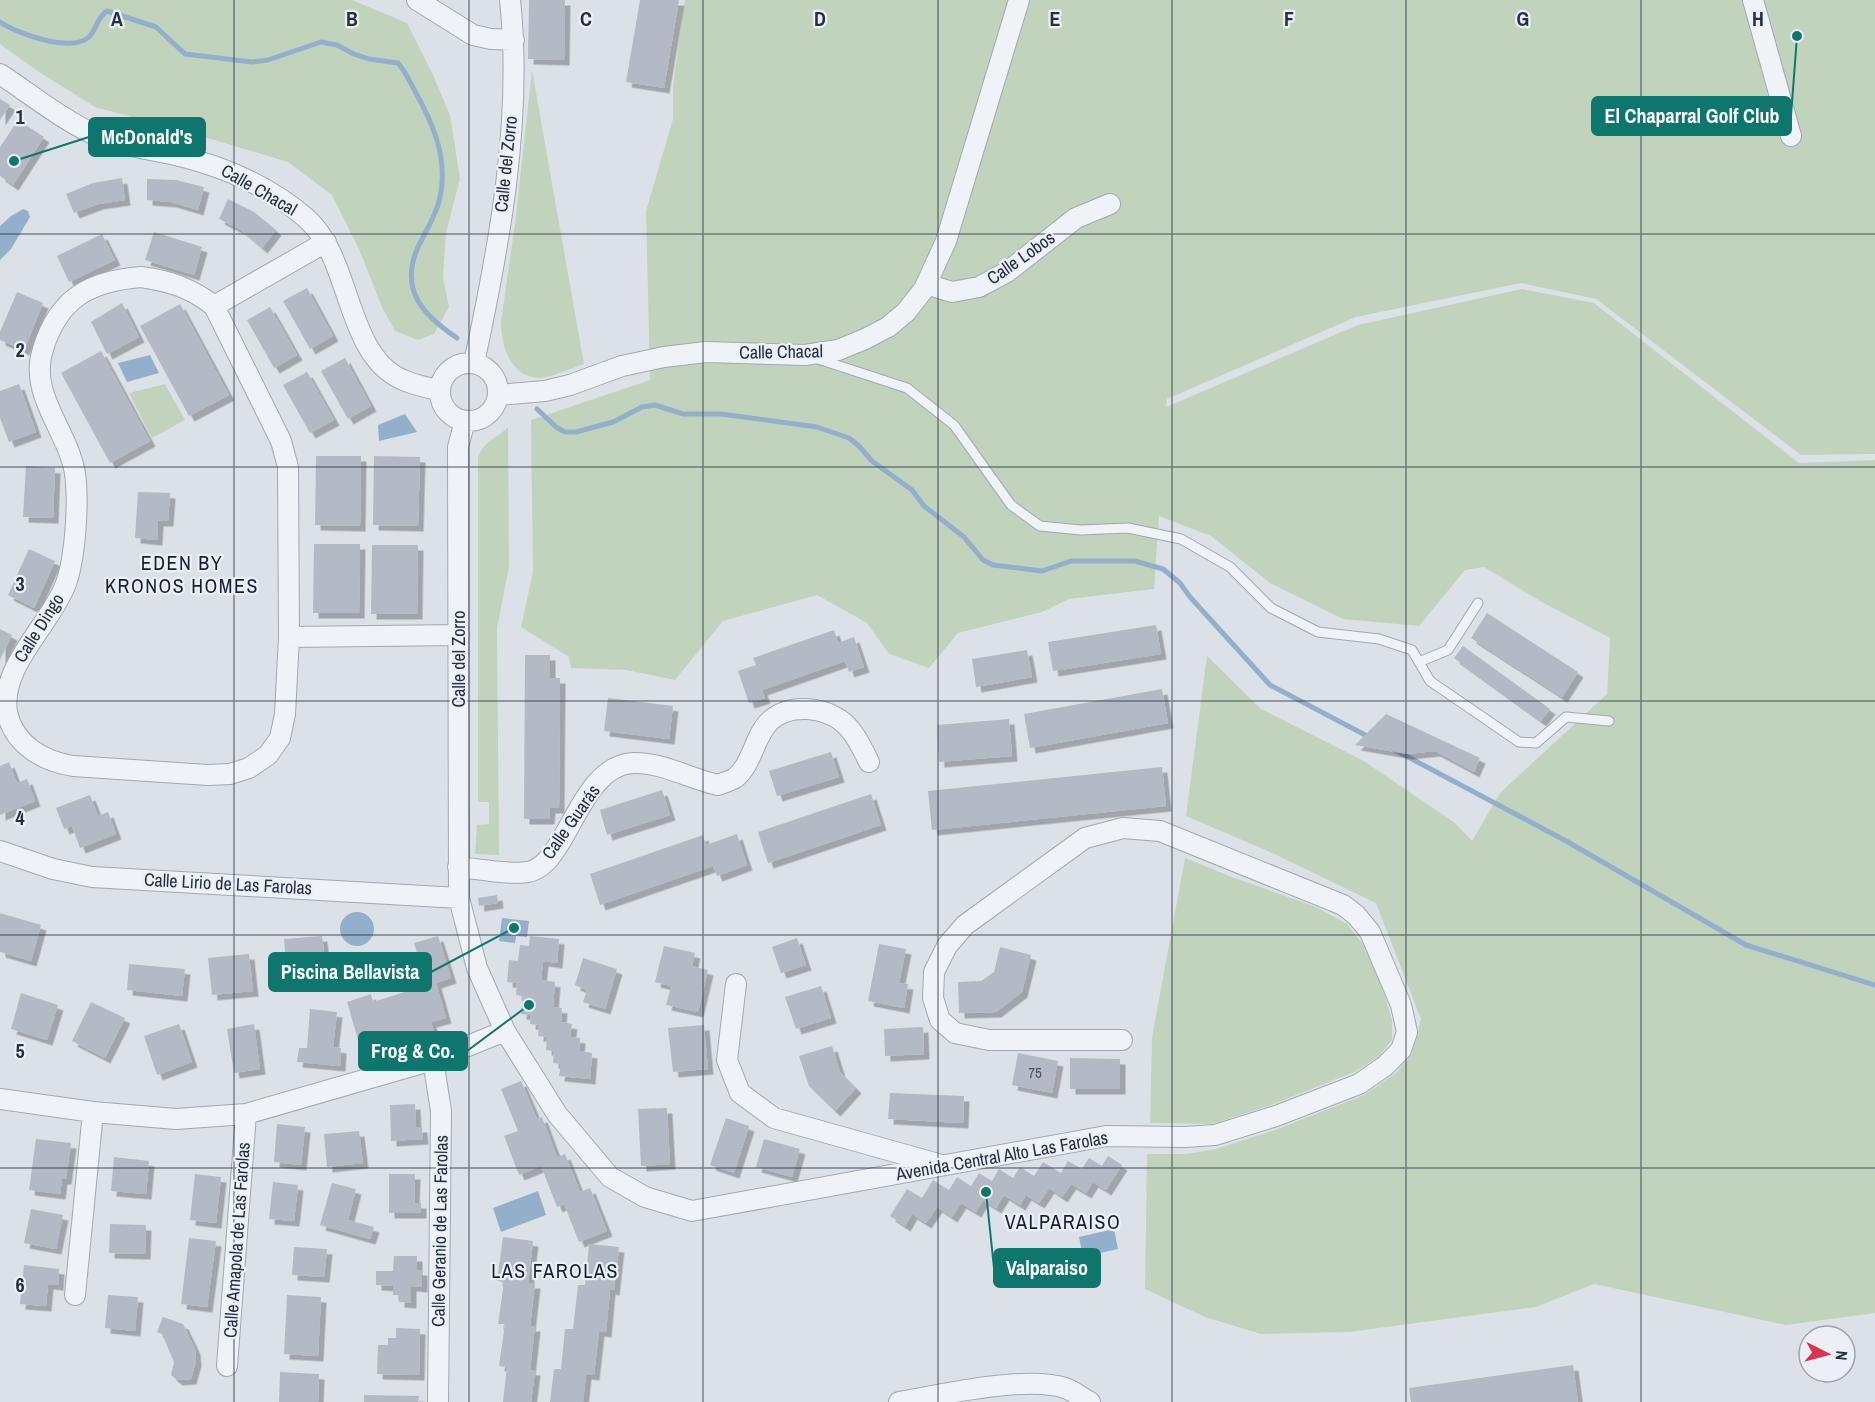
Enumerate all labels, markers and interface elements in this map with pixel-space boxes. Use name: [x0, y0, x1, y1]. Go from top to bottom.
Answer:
text: A: [111, 5, 123, 32]
text: B: [346, 5, 358, 32]
text: C: [580, 5, 592, 32]
text: D: [814, 5, 826, 32]
text: E: [1050, 5, 1061, 32]
text: F: [1284, 5, 1294, 32]
text: G: [1517, 5, 1529, 32]
text: H: [1752, 5, 1764, 32]
callout: El Chaparral Golf Club: [1592, 97, 1791, 135]
text: El Chaparral Golf Club: [1605, 102, 1779, 129]
text: 1: [15, 103, 25, 130]
street label: Calle del Zorro: [488, 115, 523, 213]
callout: McDonald's: [89, 118, 205, 156]
text: McDonald's: [101, 123, 193, 150]
street label: Calle Chacal: [217, 158, 302, 221]
street label: Calle Lobos: [982, 225, 1060, 290]
text: 2: [15, 336, 25, 363]
street label: Calle Chacal: [739, 338, 823, 365]
district label: EDEN BY KRONOS HOMES: [105, 549, 259, 599]
text: 3: [15, 570, 25, 597]
street label: Calle Dingo: [8, 588, 70, 667]
street label: Calle del Zorro: [446, 611, 471, 707]
street label: Calle Guarás: [536, 779, 606, 864]
text: 4: [15, 804, 25, 831]
street label: Calle Lirio de Las Farolas: [143, 867, 313, 900]
callout: Piscina Bellavista: [269, 953, 431, 991]
text: Piscina Bellavista: [281, 958, 419, 985]
callout: Frog & Co.: [359, 1032, 467, 1070]
text: 5: [15, 1037, 25, 1064]
text: Frog & Co.: [371, 1037, 455, 1064]
house number: 75: [1028, 1062, 1042, 1083]
street label: Avenida Central Alto Las Farolas: [893, 1125, 1110, 1187]
street label: Calle Geranio de Las Farolas: [425, 1135, 454, 1327]
street label: Calle Amapola de Las Farolas: [217, 1141, 256, 1339]
district label: VALPARAISO: [1005, 1208, 1121, 1235]
callout: Valparaiso: [994, 1249, 1100, 1287]
text: Valparaiso: [1006, 1254, 1088, 1281]
district label: LAS FAROLAS: [491, 1257, 619, 1284]
text: 6: [15, 1271, 25, 1298]
north arrow: [1797, 1324, 1857, 1384]
text: N: [1830, 1350, 1853, 1361]

